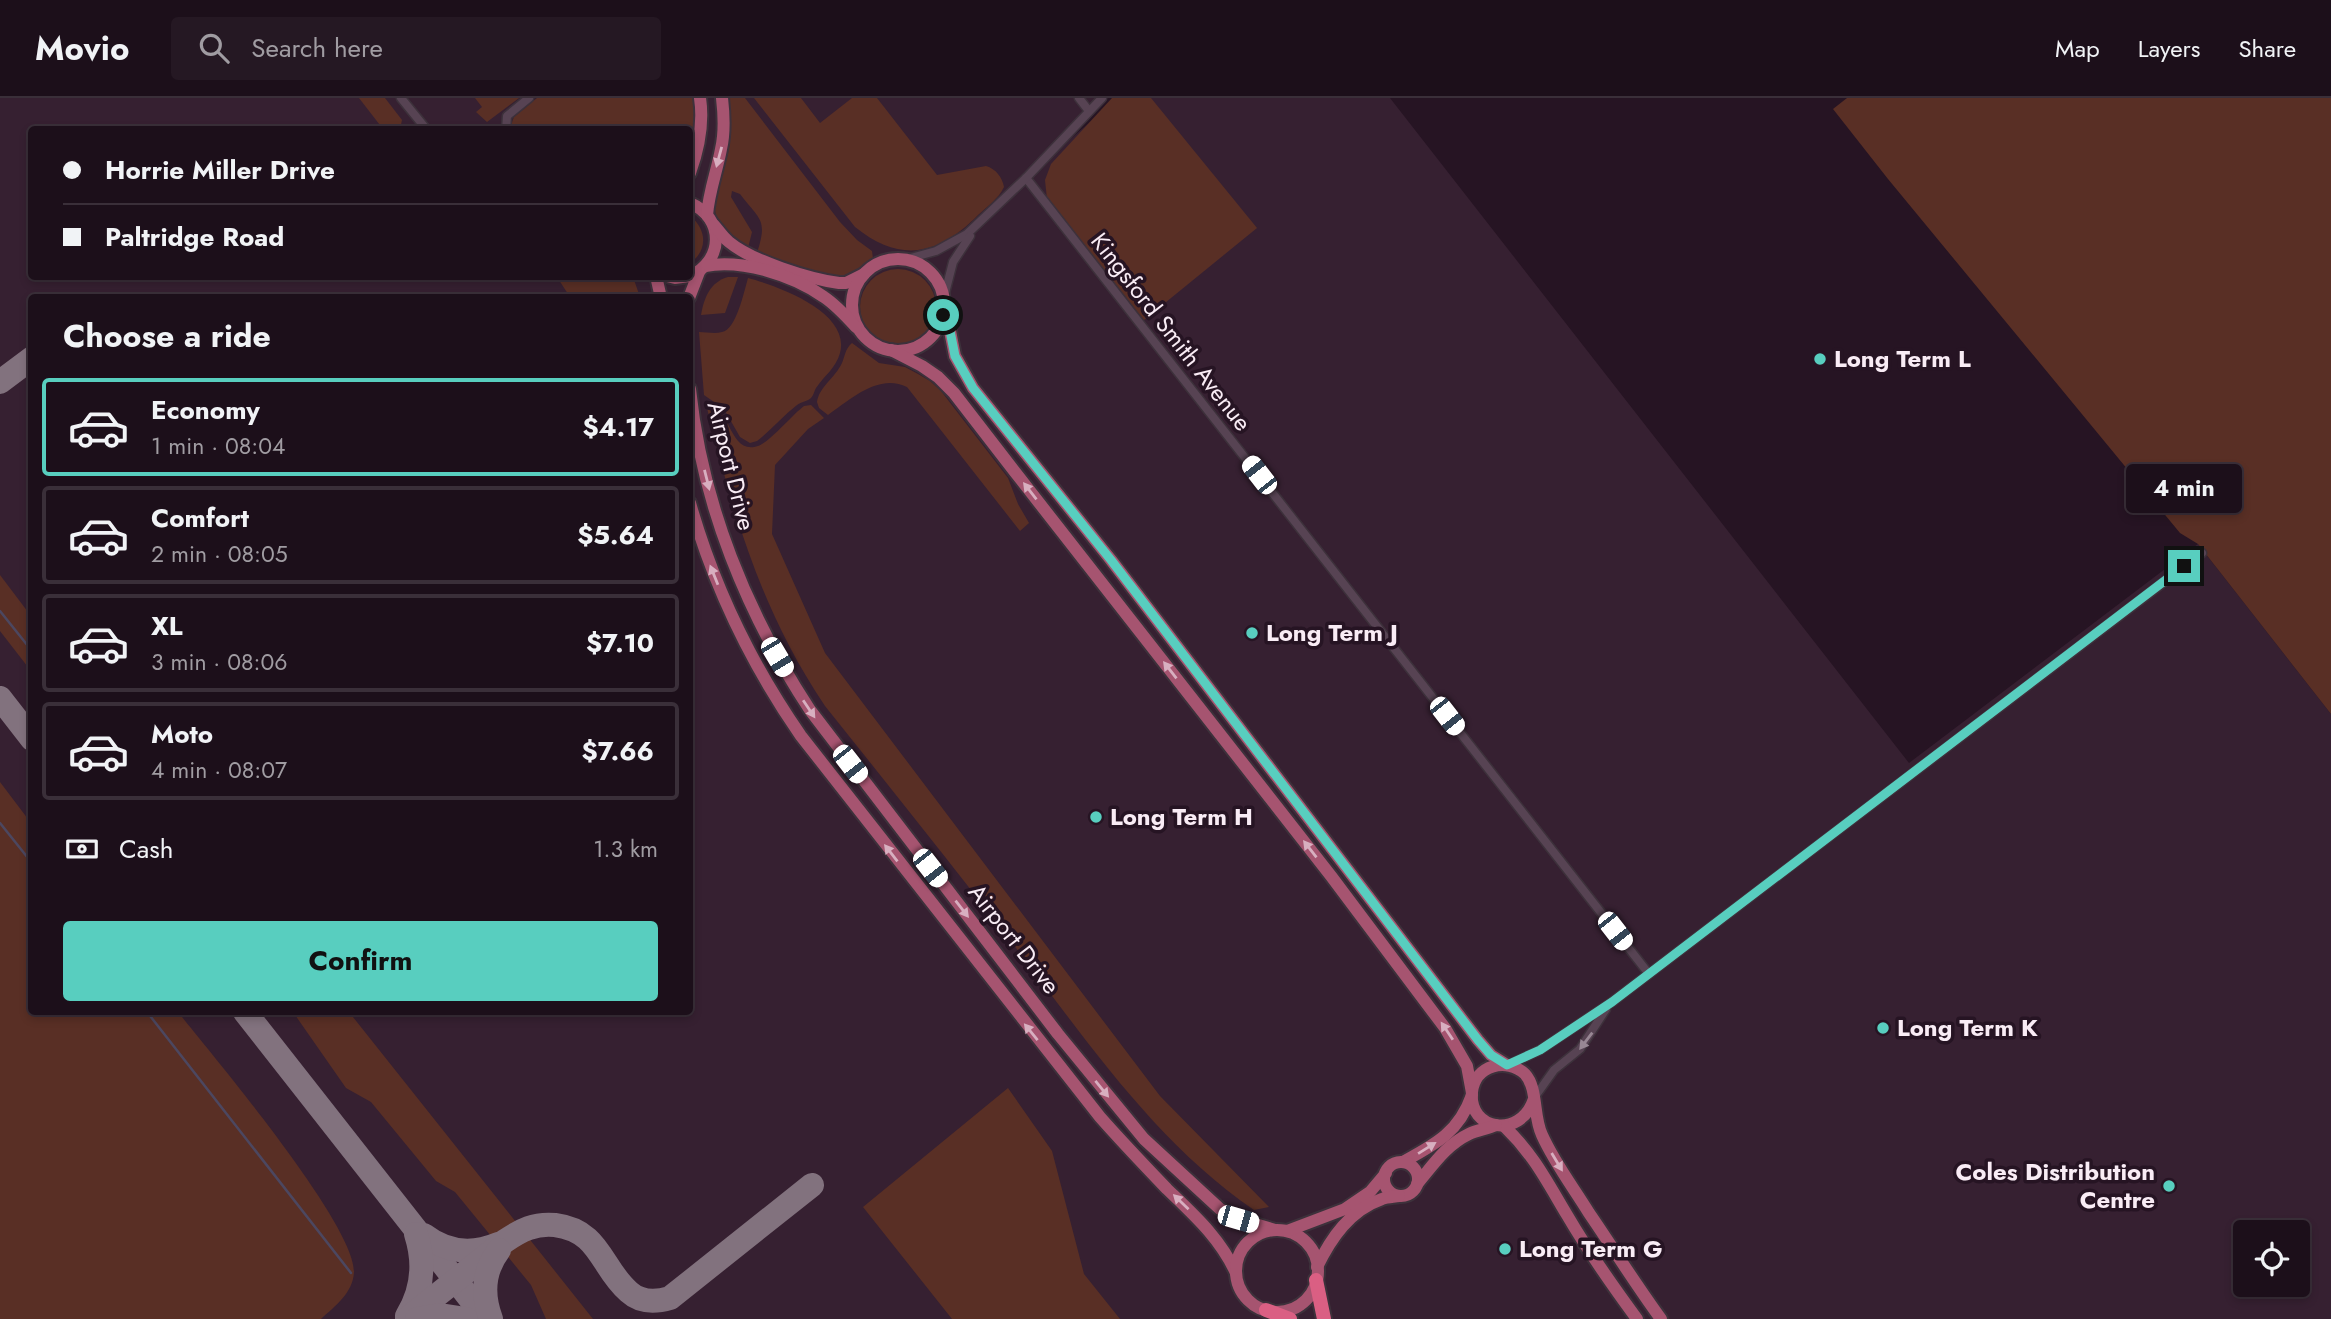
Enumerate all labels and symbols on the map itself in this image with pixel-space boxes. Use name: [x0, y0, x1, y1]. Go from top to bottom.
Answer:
one-way arrow: [713, 146, 724, 168]
street label: Kingsford Smith Avenue: [1083, 225, 1260, 438]
route start: [927, 299, 959, 331]
place label: Long Term L: [1834, 341, 1971, 376]
marker: Long Term L: [1812, 351, 1828, 367]
street label: Airport Drive: [699, 398, 764, 534]
car: [1238, 452, 1281, 498]
callout: 4 min: [2126, 464, 2242, 514]
one-way arrow: [702, 469, 713, 491]
one-way arrow: [1023, 482, 1038, 500]
route end: [2168, 550, 2200, 582]
one-way arrow: [708, 565, 719, 586]
place label: Long Term J: [1266, 615, 1398, 650]
marker: Long Term J: [1244, 625, 1260, 641]
car: [758, 634, 797, 680]
one-way arrow: [1162, 662, 1177, 680]
car: [1426, 693, 1469, 739]
one-way arrow: [802, 699, 815, 718]
car: [829, 741, 872, 787]
place label: Long Term H: [1110, 799, 1253, 834]
marker: Long Term H: [1088, 809, 1104, 825]
one-way arrow: [1303, 841, 1318, 858]
one-way arrow: [884, 844, 899, 861]
car: [909, 845, 952, 891]
street label: Airport Drive: [960, 876, 1069, 1001]
one-way arrow: [954, 900, 968, 918]
car: [1594, 908, 1637, 954]
place label: Long Term K: [1897, 1010, 2038, 1045]
marker: Long Term K: [1875, 1020, 1891, 1036]
one-way arrow: [1440, 1021, 1453, 1041]
one-way arrow: [1024, 1023, 1039, 1040]
one-way arrow: [1579, 1032, 1593, 1050]
one-way arrow: [1094, 1079, 1109, 1097]
one-way arrow: [1417, 1142, 1436, 1155]
one-way arrow: [1550, 1152, 1562, 1172]
place label: Coles Distribution Centre: [1956, 1154, 2155, 1217]
marker: Coles Distribution Centre: [2161, 1178, 2177, 1194]
one-way arrow: [1173, 1195, 1190, 1211]
car: [1215, 1203, 1262, 1235]
place label: Long Term G: [1519, 1231, 1663, 1266]
marker: Long Term G: [1497, 1241, 1513, 1257]

